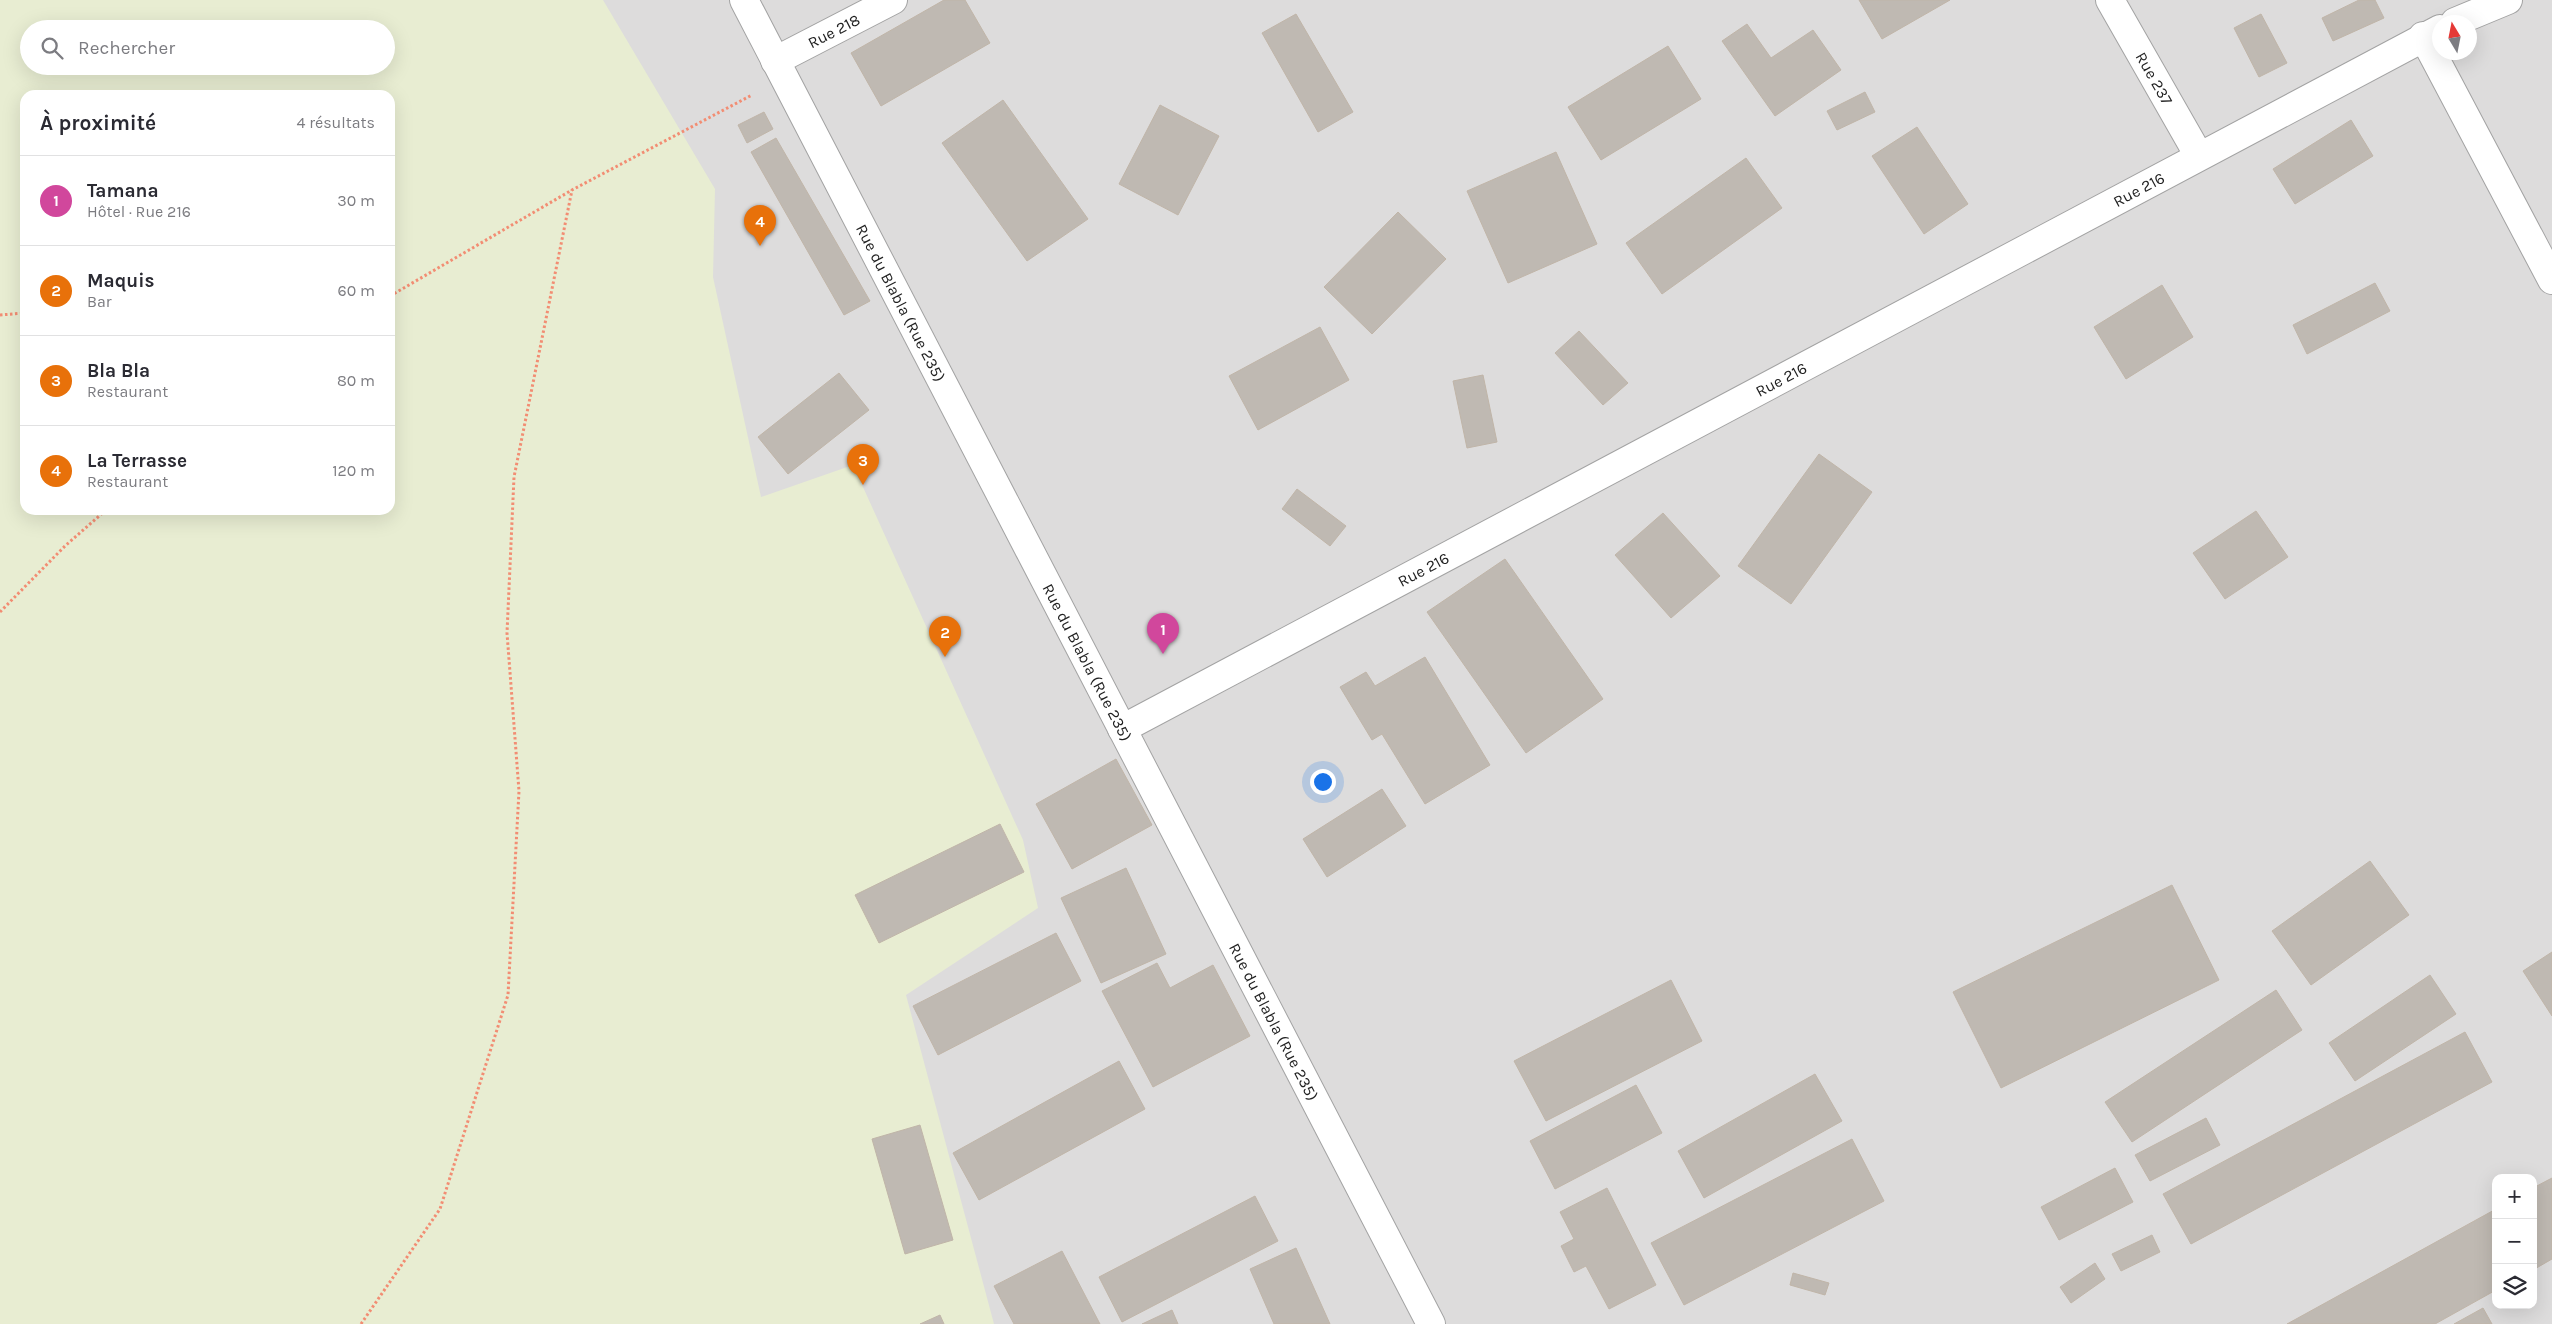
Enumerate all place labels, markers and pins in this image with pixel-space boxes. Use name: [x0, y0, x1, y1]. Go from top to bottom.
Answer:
pin: 4: [744, 205, 776, 246]
pin: 3: [847, 444, 879, 485]
pin: 1: [1147, 613, 1179, 654]
pin: 2: [929, 616, 961, 657]

